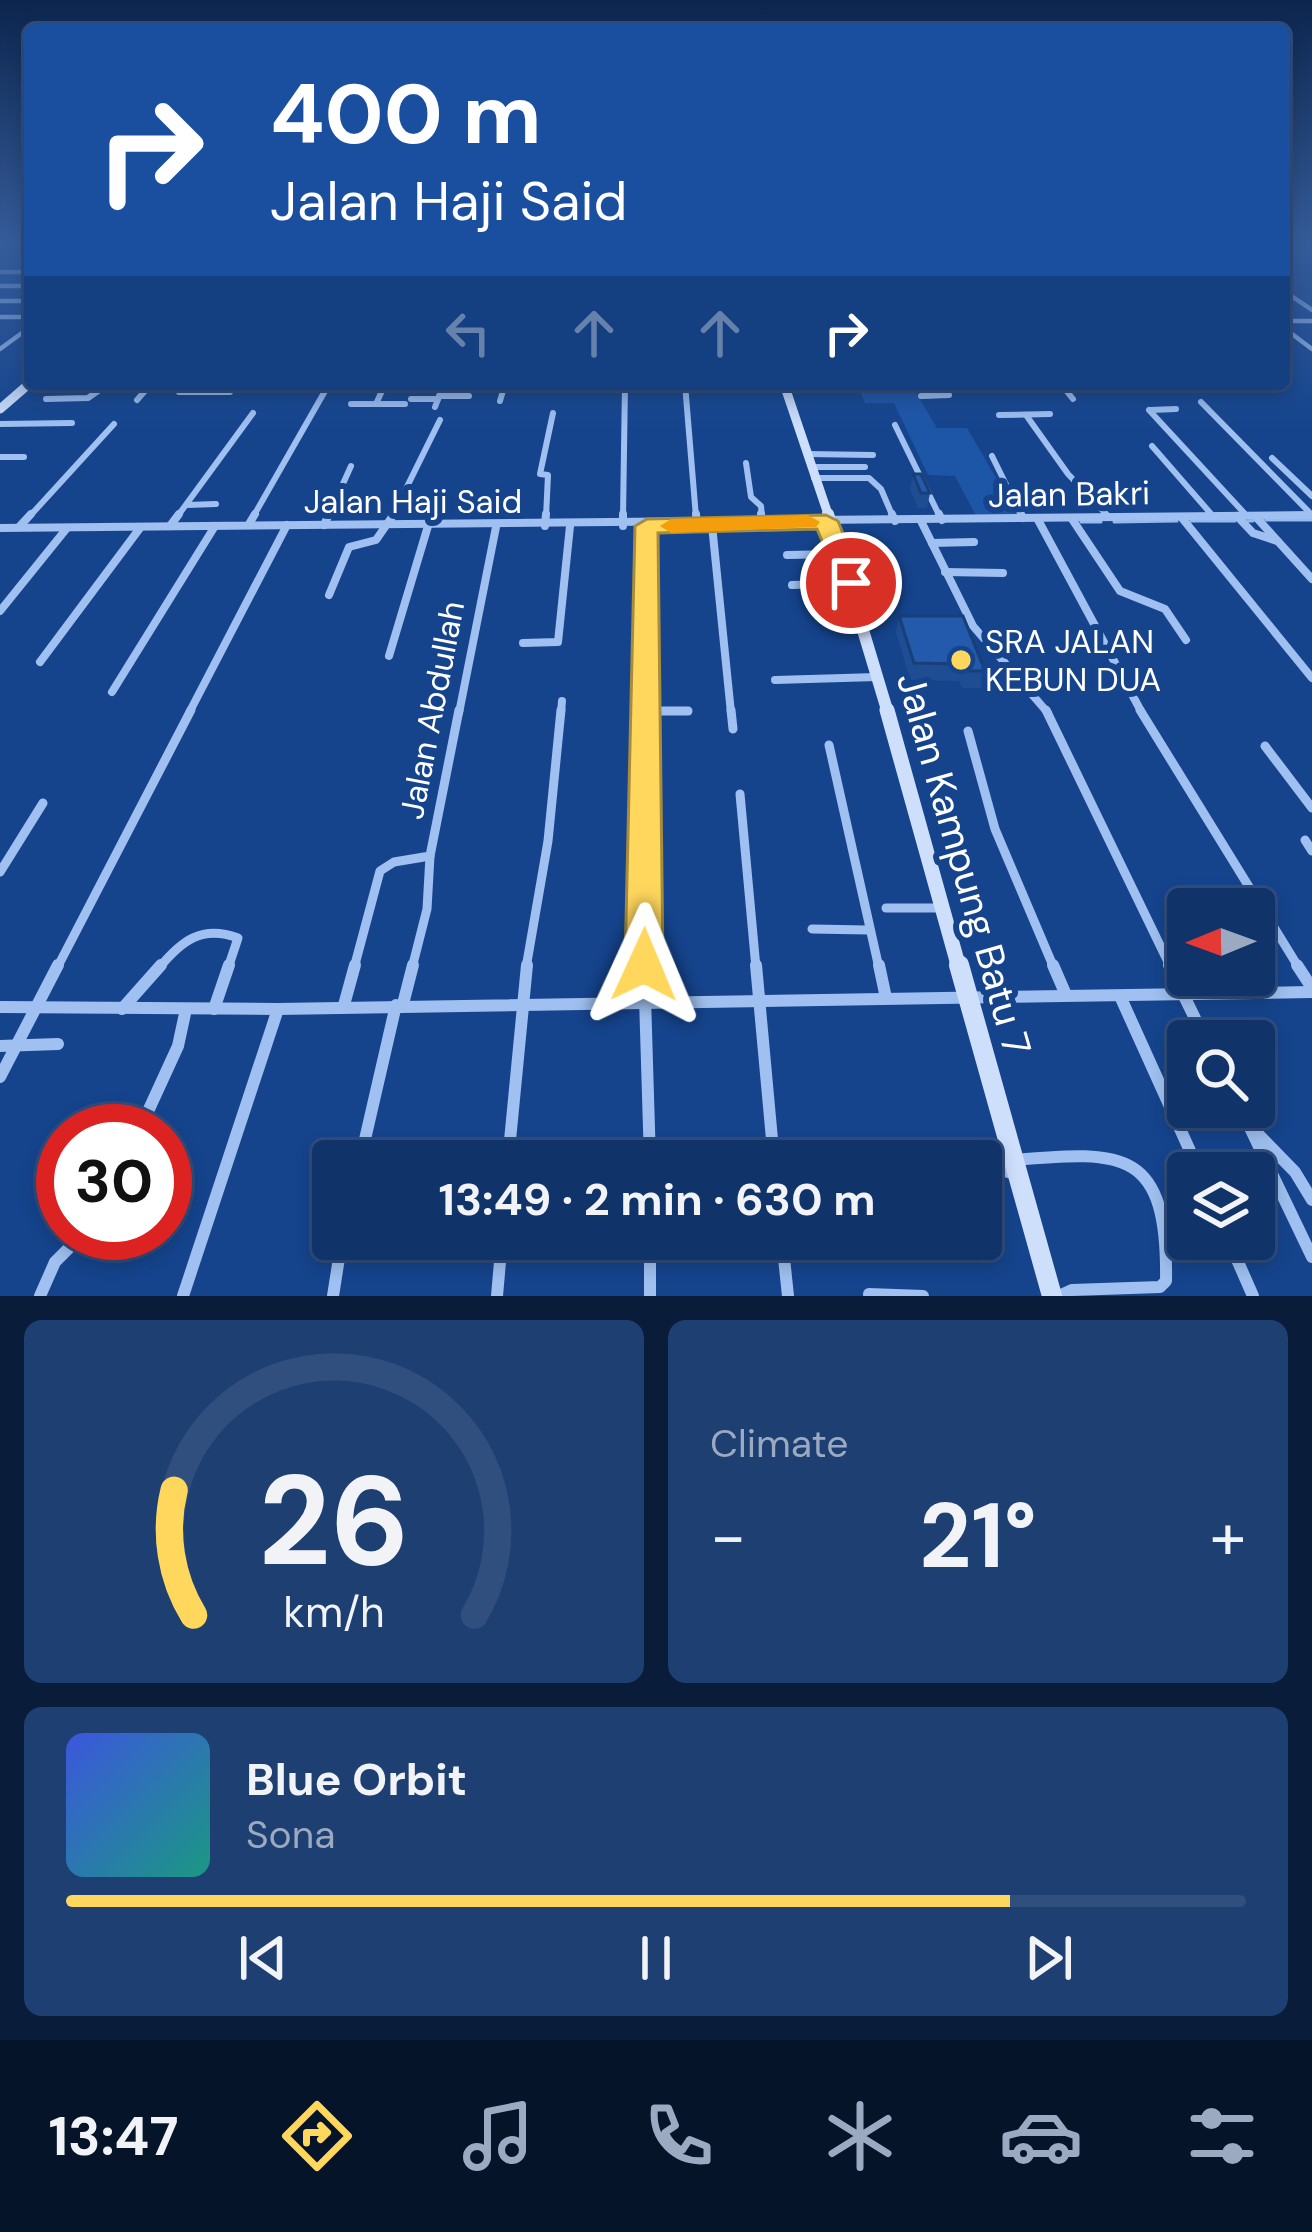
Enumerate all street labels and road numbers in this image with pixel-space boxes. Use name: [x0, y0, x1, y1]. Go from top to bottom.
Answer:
street label: Jalan Bakri: [988, 471, 1150, 517]
street label: Jalan Haji Said: [304, 480, 522, 523]
street label: Jalan Abdullah: [390, 597, 474, 823]
street label: Jalan Kampung Batu 7: [885, 667, 1043, 1061]

